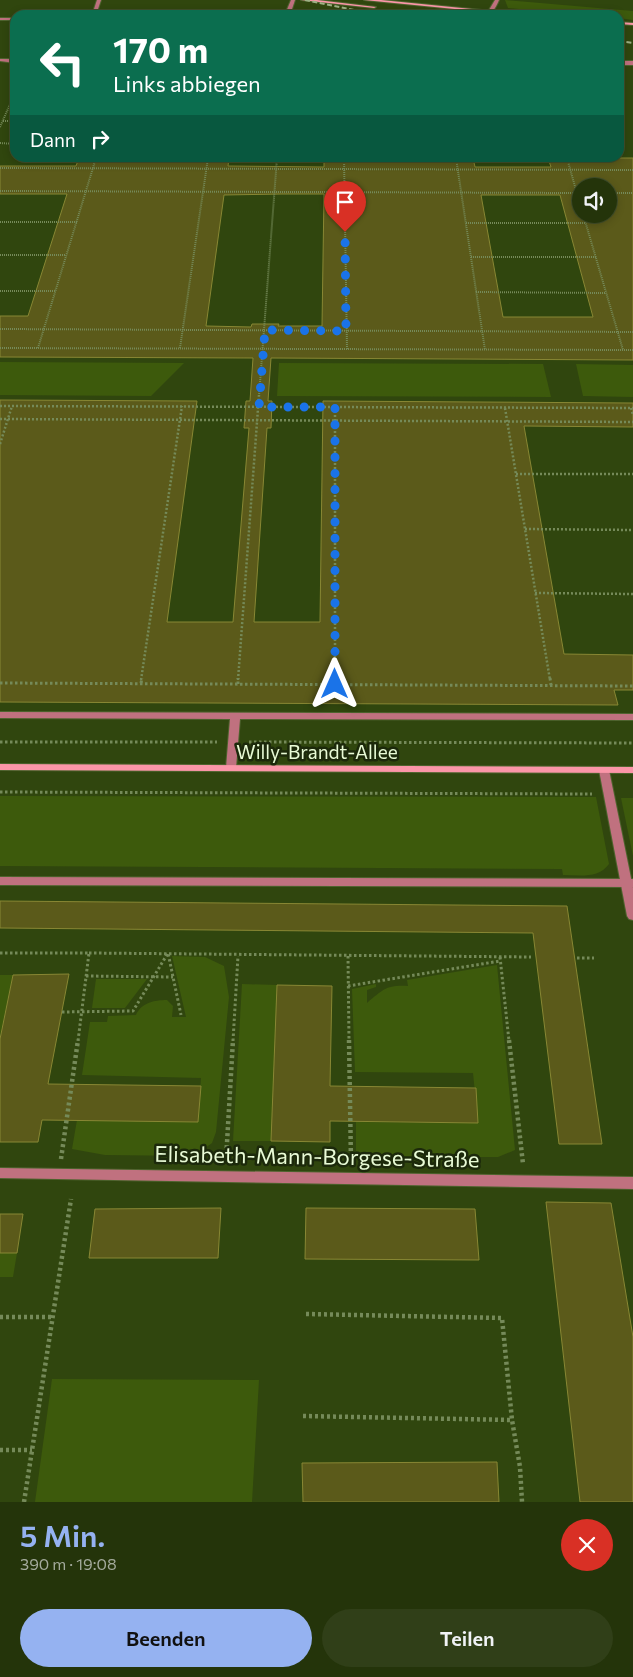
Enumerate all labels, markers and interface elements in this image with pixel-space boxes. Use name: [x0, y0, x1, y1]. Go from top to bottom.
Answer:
text: 170 m: [113, 27, 208, 70]
icon: left: [30, 30, 95, 95]
text: Links abbiegen: [113, 70, 261, 97]
icon: right: [86, 125, 114, 153]
text: Dann: [30, 128, 76, 151]
map controls: [572, 178, 617, 223]
button: sound: [572, 178, 617, 223]
pin: [324, 181, 366, 232]
icon: arrive: [331, 188, 359, 216]
position arrow: [308, 657, 360, 709]
street label: Willy-Brandt-Allee: [236, 740, 398, 763]
street label: Elisabeth-Mann-Borgese-Straße: [154, 1140, 480, 1172]
text: 5 Min.: [20, 1516, 105, 1553]
button: close: [561, 1519, 613, 1571]
text: 390 m · 19:08: [20, 1554, 117, 1573]
button: Beenden: [20, 1609, 312, 1667]
button: Teilen: [322, 1609, 613, 1667]

